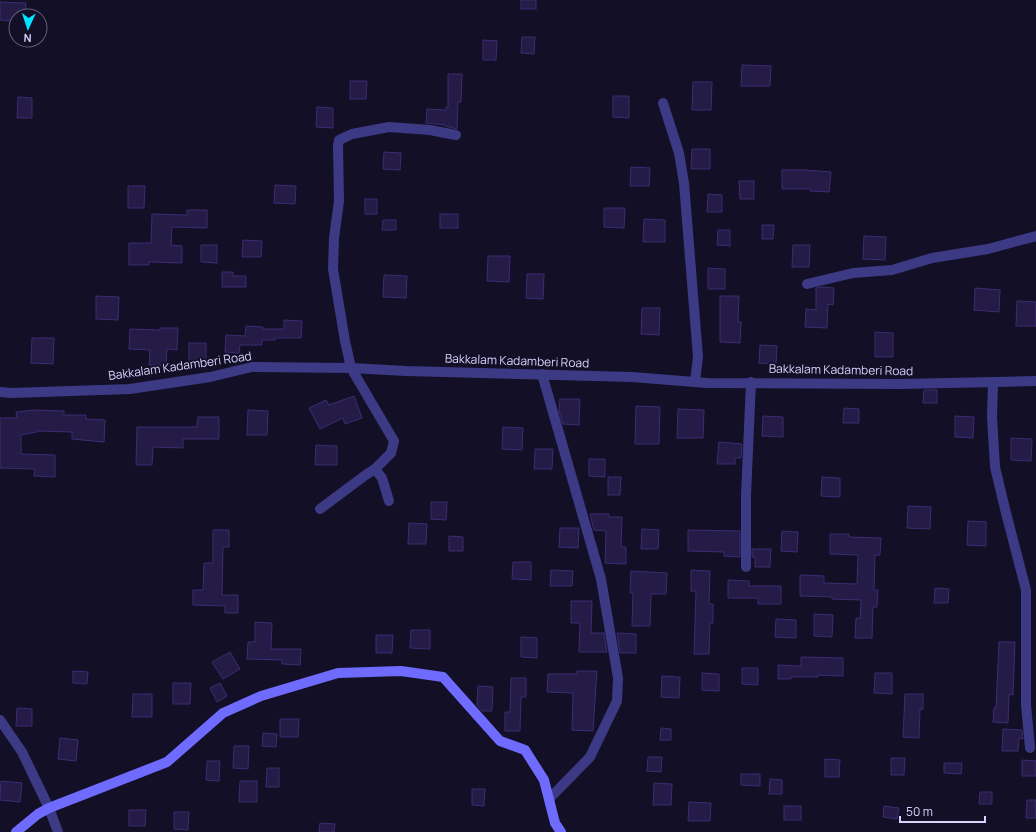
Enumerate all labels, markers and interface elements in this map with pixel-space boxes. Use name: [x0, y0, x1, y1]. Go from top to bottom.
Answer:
north arrow: [8, 8, 48, 48]
text: N: [23, 31, 32, 46]
street label: Bakkalam Kadamberi Road: [107, 347, 253, 384]
street label: Bakkalam Kadamberi Road: [445, 349, 590, 372]
street label: Bakkalam Kadamberi Road: [769, 360, 913, 379]
scale bar: [900, 798, 985, 824]
text: 50 m: [906, 803, 933, 820]

